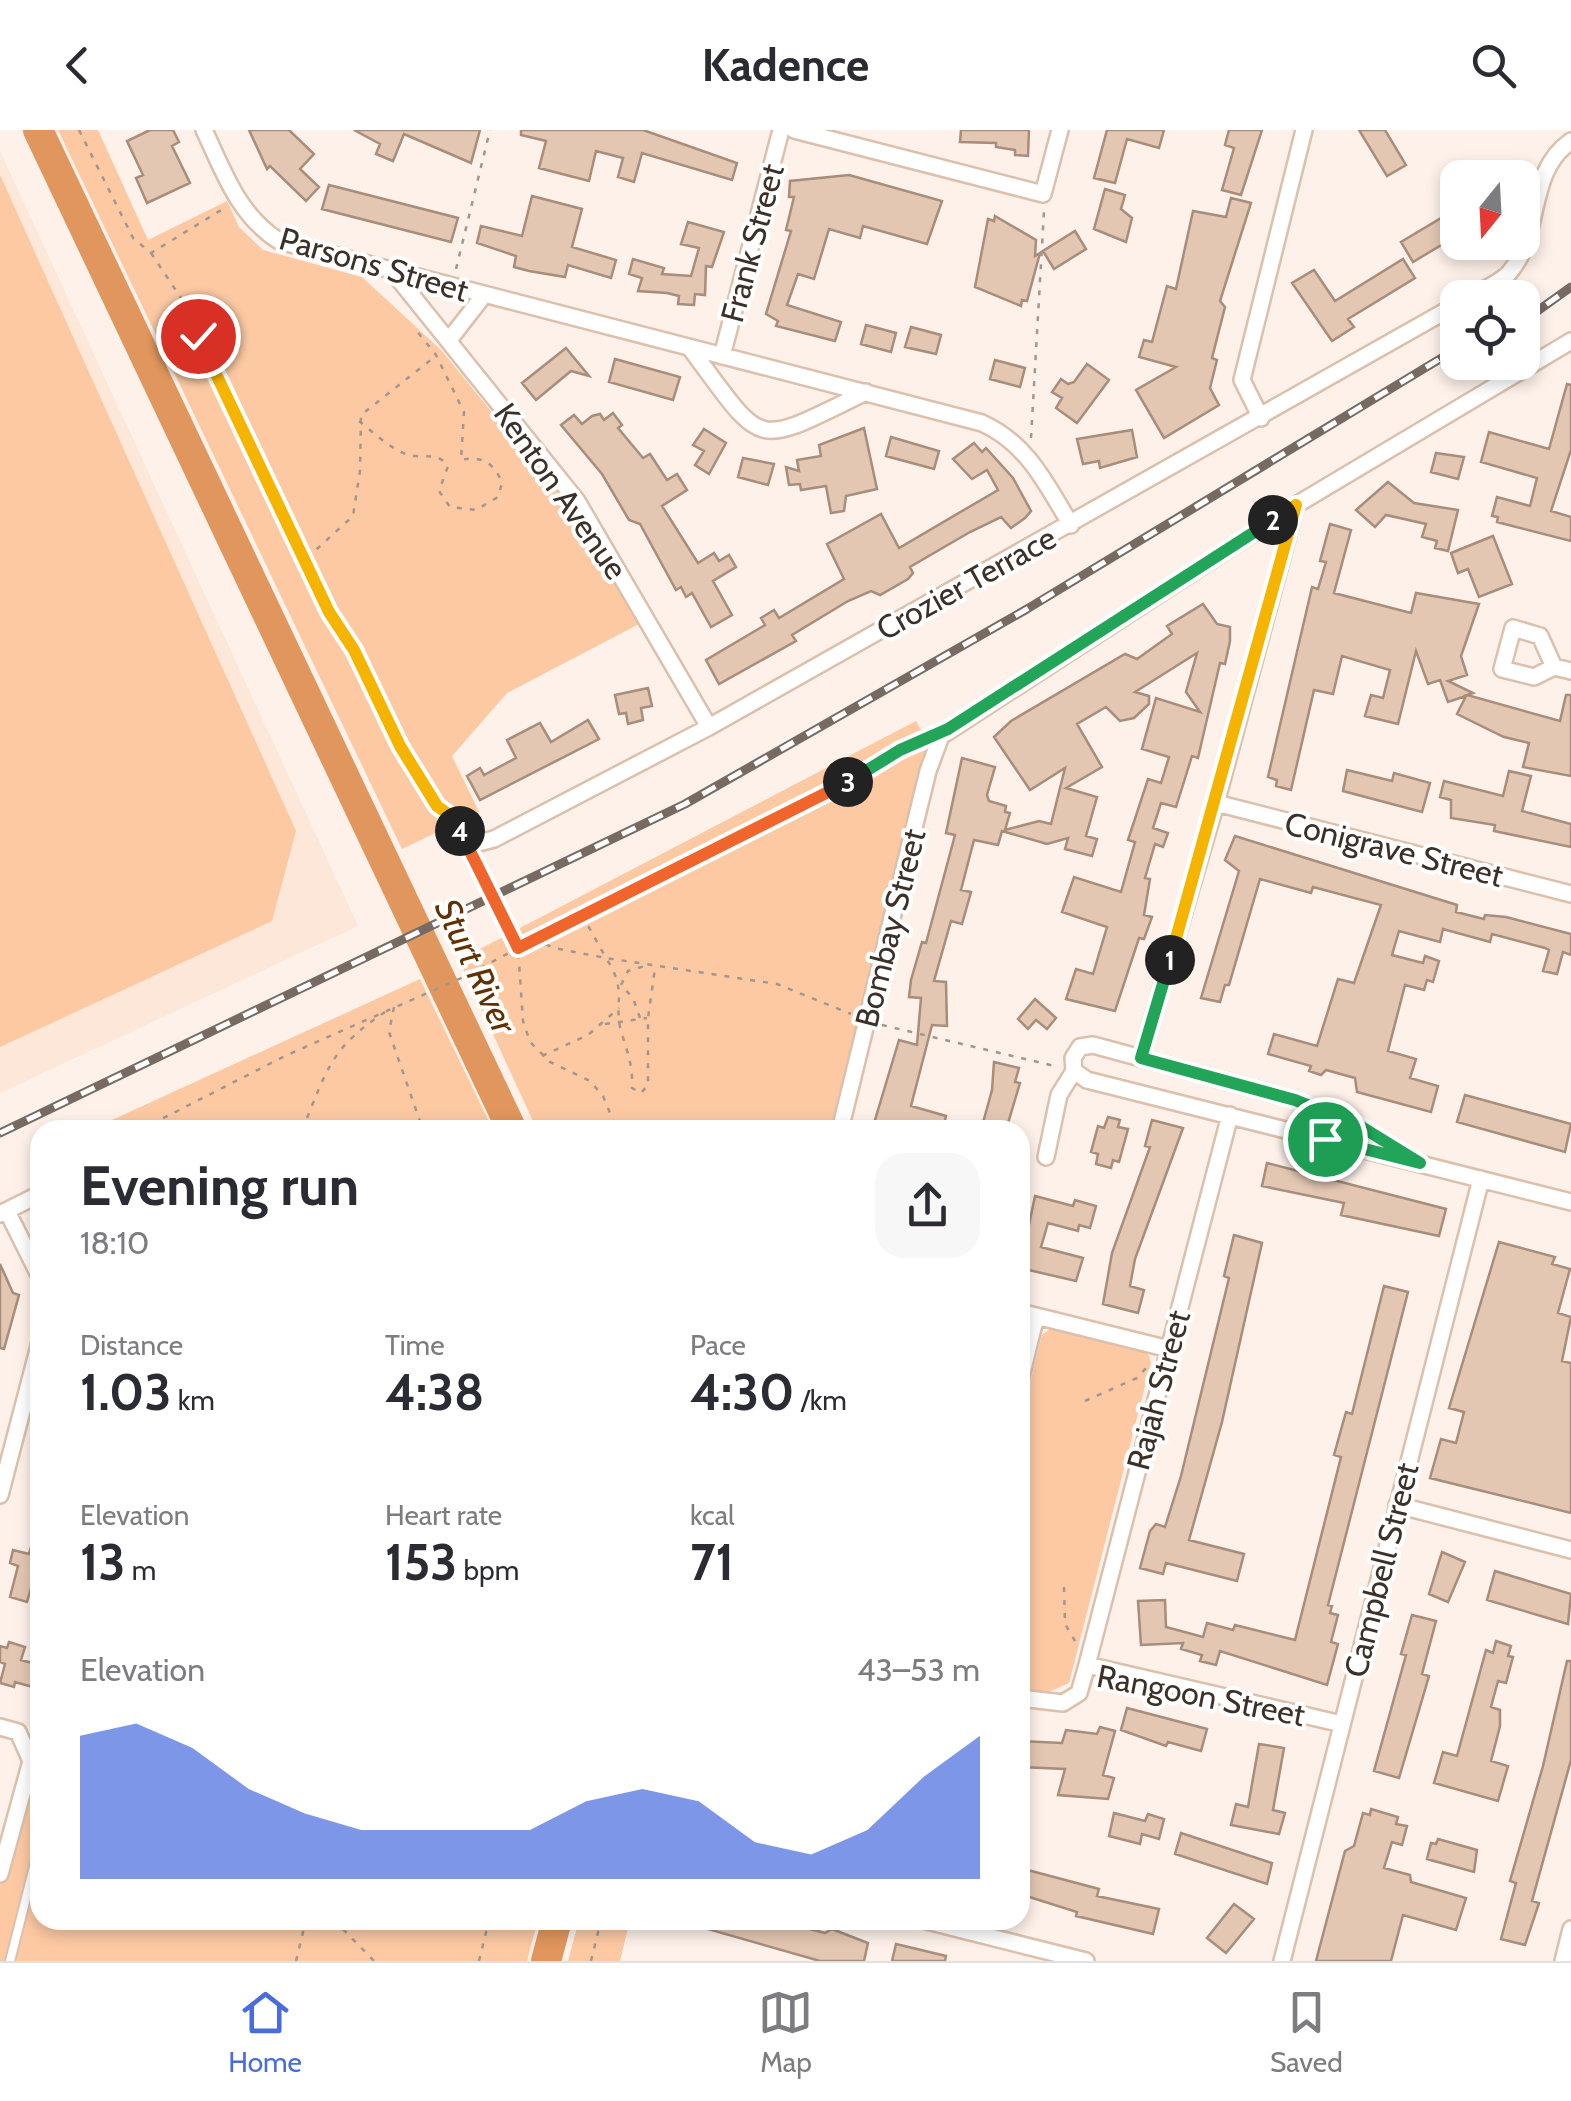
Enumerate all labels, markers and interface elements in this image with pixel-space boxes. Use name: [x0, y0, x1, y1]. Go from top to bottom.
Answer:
icon: back: [50, 38, 105, 93]
text: Kadence: [702, 38, 869, 92]
icon: search: [1466, 38, 1521, 93]
street label: Frank Street: [712, 159, 792, 326]
north arrow: [1440, 160, 1540, 260]
map controls: [1440, 160, 1540, 380]
street label: Parsons Street: [275, 218, 473, 310]
button: locate: [1440, 280, 1540, 380]
pin: [156, 294, 241, 379]
icon: check: [171, 309, 226, 364]
street label: Kenton Avenue: [486, 396, 636, 586]
pin: 2: [1248, 495, 1298, 545]
text: 2: [1266, 503, 1280, 537]
street label: Crozier Terrace: [870, 518, 1062, 648]
pin: 3: [823, 757, 873, 807]
text: 3: [840, 765, 856, 799]
street label: Conigrave Street: [1281, 803, 1507, 895]
pin: 4: [435, 806, 485, 856]
text: 4: [451, 814, 469, 848]
street label: Bombay Street: [847, 825, 934, 1031]
water label: Sturt River: [426, 892, 526, 1041]
pin: 1: [1145, 935, 1195, 985]
text: 1: [1165, 943, 1175, 977]
pin: [1283, 1097, 1368, 1182]
icon: arrive: [1298, 1112, 1353, 1167]
text: Evening run: [80, 1152, 359, 1219]
button: share: [875, 1153, 980, 1258]
text: 18:10: [80, 1223, 149, 1262]
street label: Rajah Street: [1118, 1306, 1198, 1474]
text: Distance: [80, 1328, 183, 1362]
text: Time: [385, 1328, 445, 1362]
text: Pace: [690, 1328, 746, 1362]
text: 1.03: [80, 1362, 171, 1423]
text: 4:38: [385, 1362, 484, 1423]
text: 4:30: [690, 1362, 794, 1423]
text: km: [171, 1383, 215, 1417]
text: /km: [794, 1383, 847, 1417]
street label: Campbell Street: [1336, 1459, 1427, 1681]
text: Elevation: [80, 1498, 189, 1532]
text: Heart rate: [385, 1498, 502, 1532]
text: kcal: [690, 1498, 735, 1532]
text: 13: [80, 1532, 125, 1593]
text: 153: [385, 1532, 457, 1593]
text: 71: [690, 1532, 734, 1593]
text: m: [125, 1553, 156, 1587]
text: bpm: [457, 1553, 519, 1587]
text: Elevation: [80, 1650, 205, 1689]
text: 43–53 m: [857, 1650, 980, 1689]
street label: Rangoon Street: [1094, 1656, 1308, 1734]
tab: Home: [228, 1985, 302, 2079]
tab: Map: [758, 1985, 813, 2079]
tab: Saved: [1270, 1985, 1343, 2079]

